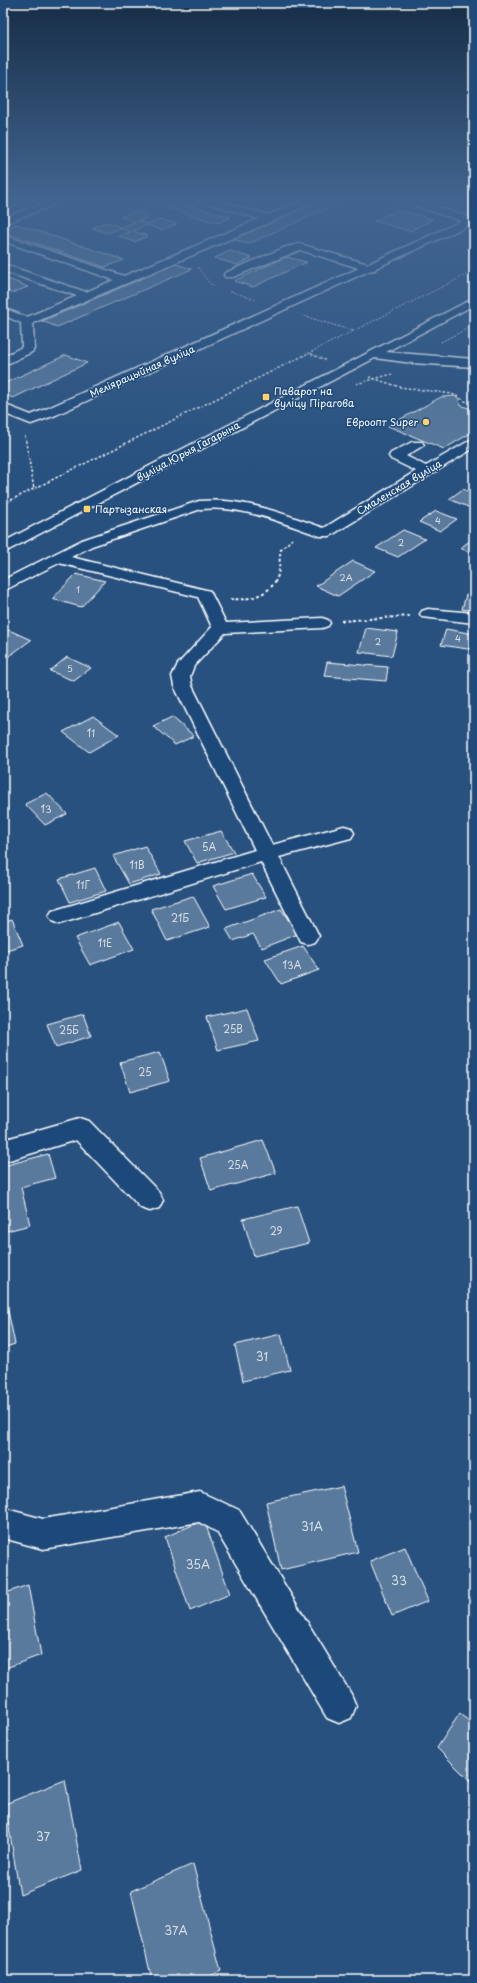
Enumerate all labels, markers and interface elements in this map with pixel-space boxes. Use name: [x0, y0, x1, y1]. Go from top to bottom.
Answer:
street label: Меліярацыйная вуліца: [87, 340, 198, 401]
place label: Паварот на вуліцу Пірагова: [274, 383, 355, 411]
marker: Паварот на вуліцу Пірагова: [261, 392, 271, 402]
place label: Евроопт Super: [346, 414, 418, 429]
street label: вуліца Юрыя Гагарына: [133, 416, 243, 485]
marker: Евроопт Super: [421, 417, 431, 427]
street label: Смаленская вуліца: [353, 455, 445, 519]
place label: Партызанская: [95, 501, 167, 516]
marker: Партызанская: [82, 504, 92, 514]
house number: 4: [435, 513, 441, 527]
house number: 2: [398, 535, 404, 549]
house number: 2А: [339, 570, 353, 584]
house number: 1: [76, 582, 80, 596]
house number: 4: [455, 631, 461, 645]
house number: 2: [375, 634, 381, 648]
house number: 5: [67, 661, 73, 675]
house number: 11: [87, 725, 95, 740]
house number: 13: [40, 801, 52, 816]
house number: 5А: [202, 839, 216, 854]
house number: 11В: [130, 857, 145, 872]
house number: 11Г: [76, 877, 90, 892]
house number: 21Б: [171, 910, 190, 925]
house number: 11Е: [98, 935, 112, 950]
house number: 13А: [283, 957, 302, 972]
house number: 25В: [223, 1021, 243, 1036]
house number: 25Б: [59, 1022, 79, 1037]
house number: 25: [138, 1064, 152, 1079]
house number: 25А: [228, 1157, 249, 1172]
house number: 29: [270, 1223, 283, 1238]
house number: 31: [256, 1347, 268, 1365]
house number: 31А: [301, 1517, 323, 1535]
house number: 35А: [186, 1555, 210, 1573]
house number: 33: [391, 1571, 407, 1589]
house number: 37: [36, 1827, 51, 1845]
house number: 37А: [164, 1921, 188, 1939]

